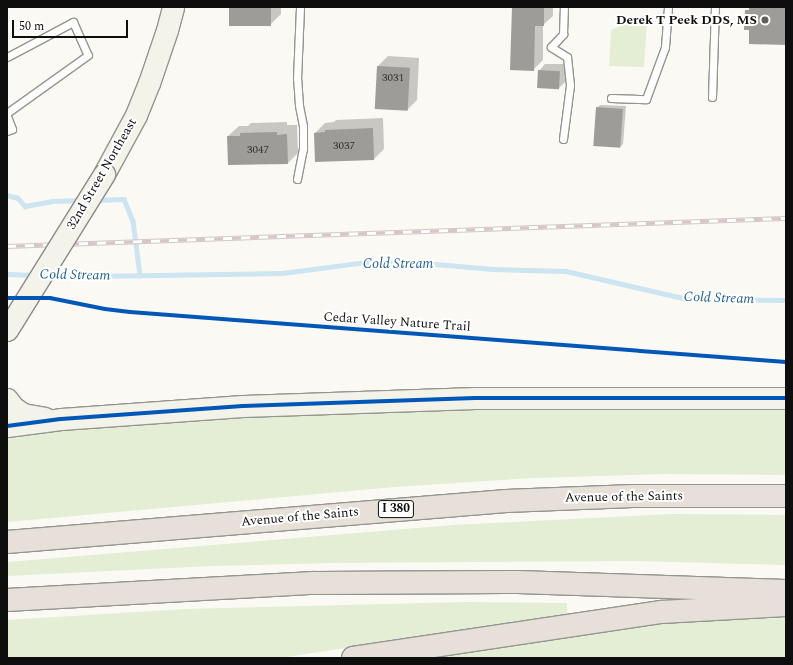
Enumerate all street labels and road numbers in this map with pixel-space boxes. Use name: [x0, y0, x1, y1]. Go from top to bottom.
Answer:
street label: 32nd Street Northeast: [64, 116, 140, 232]
street label: Cedar Valley Nature Trail: [323, 309, 471, 335]
street label: Avenue of the Saints: [565, 488, 683, 506]
road number: I 380: [377, 499, 415, 519]
street label: Avenue of the Saints: [241, 504, 359, 530]

